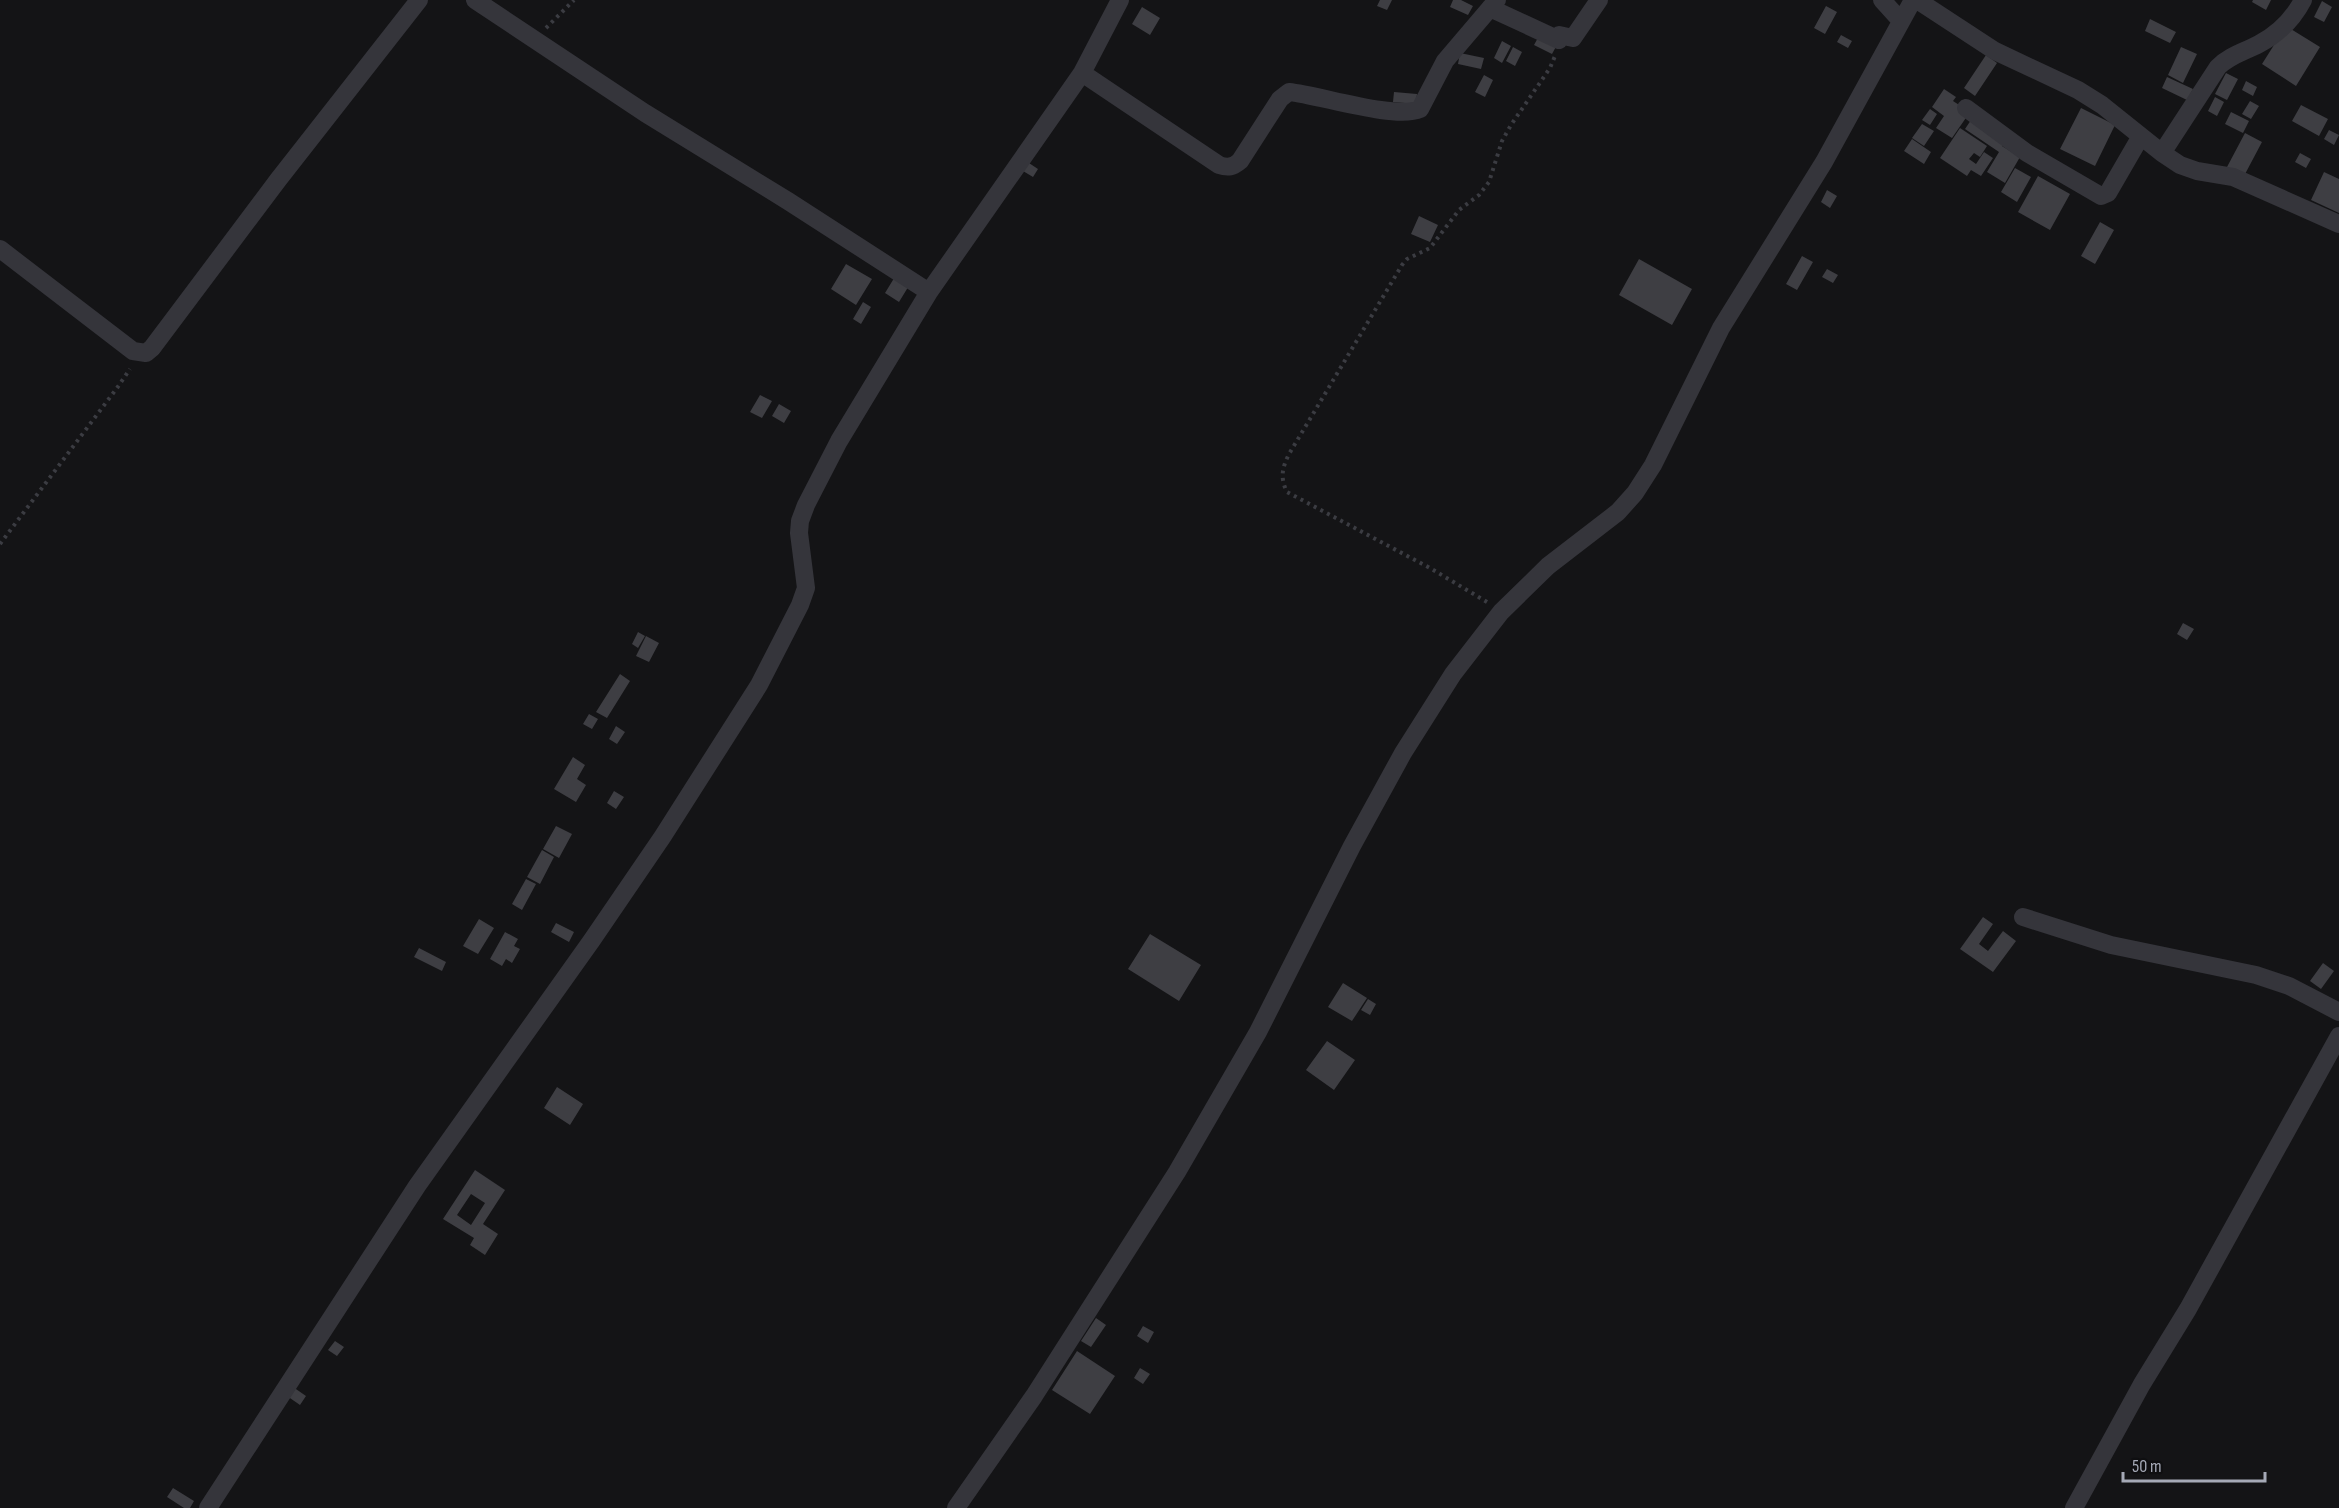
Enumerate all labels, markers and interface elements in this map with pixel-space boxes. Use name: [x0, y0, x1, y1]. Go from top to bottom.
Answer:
scale bar: [2123, 1445, 2266, 1483]
text: 50 m: [2132, 1456, 2162, 1477]

